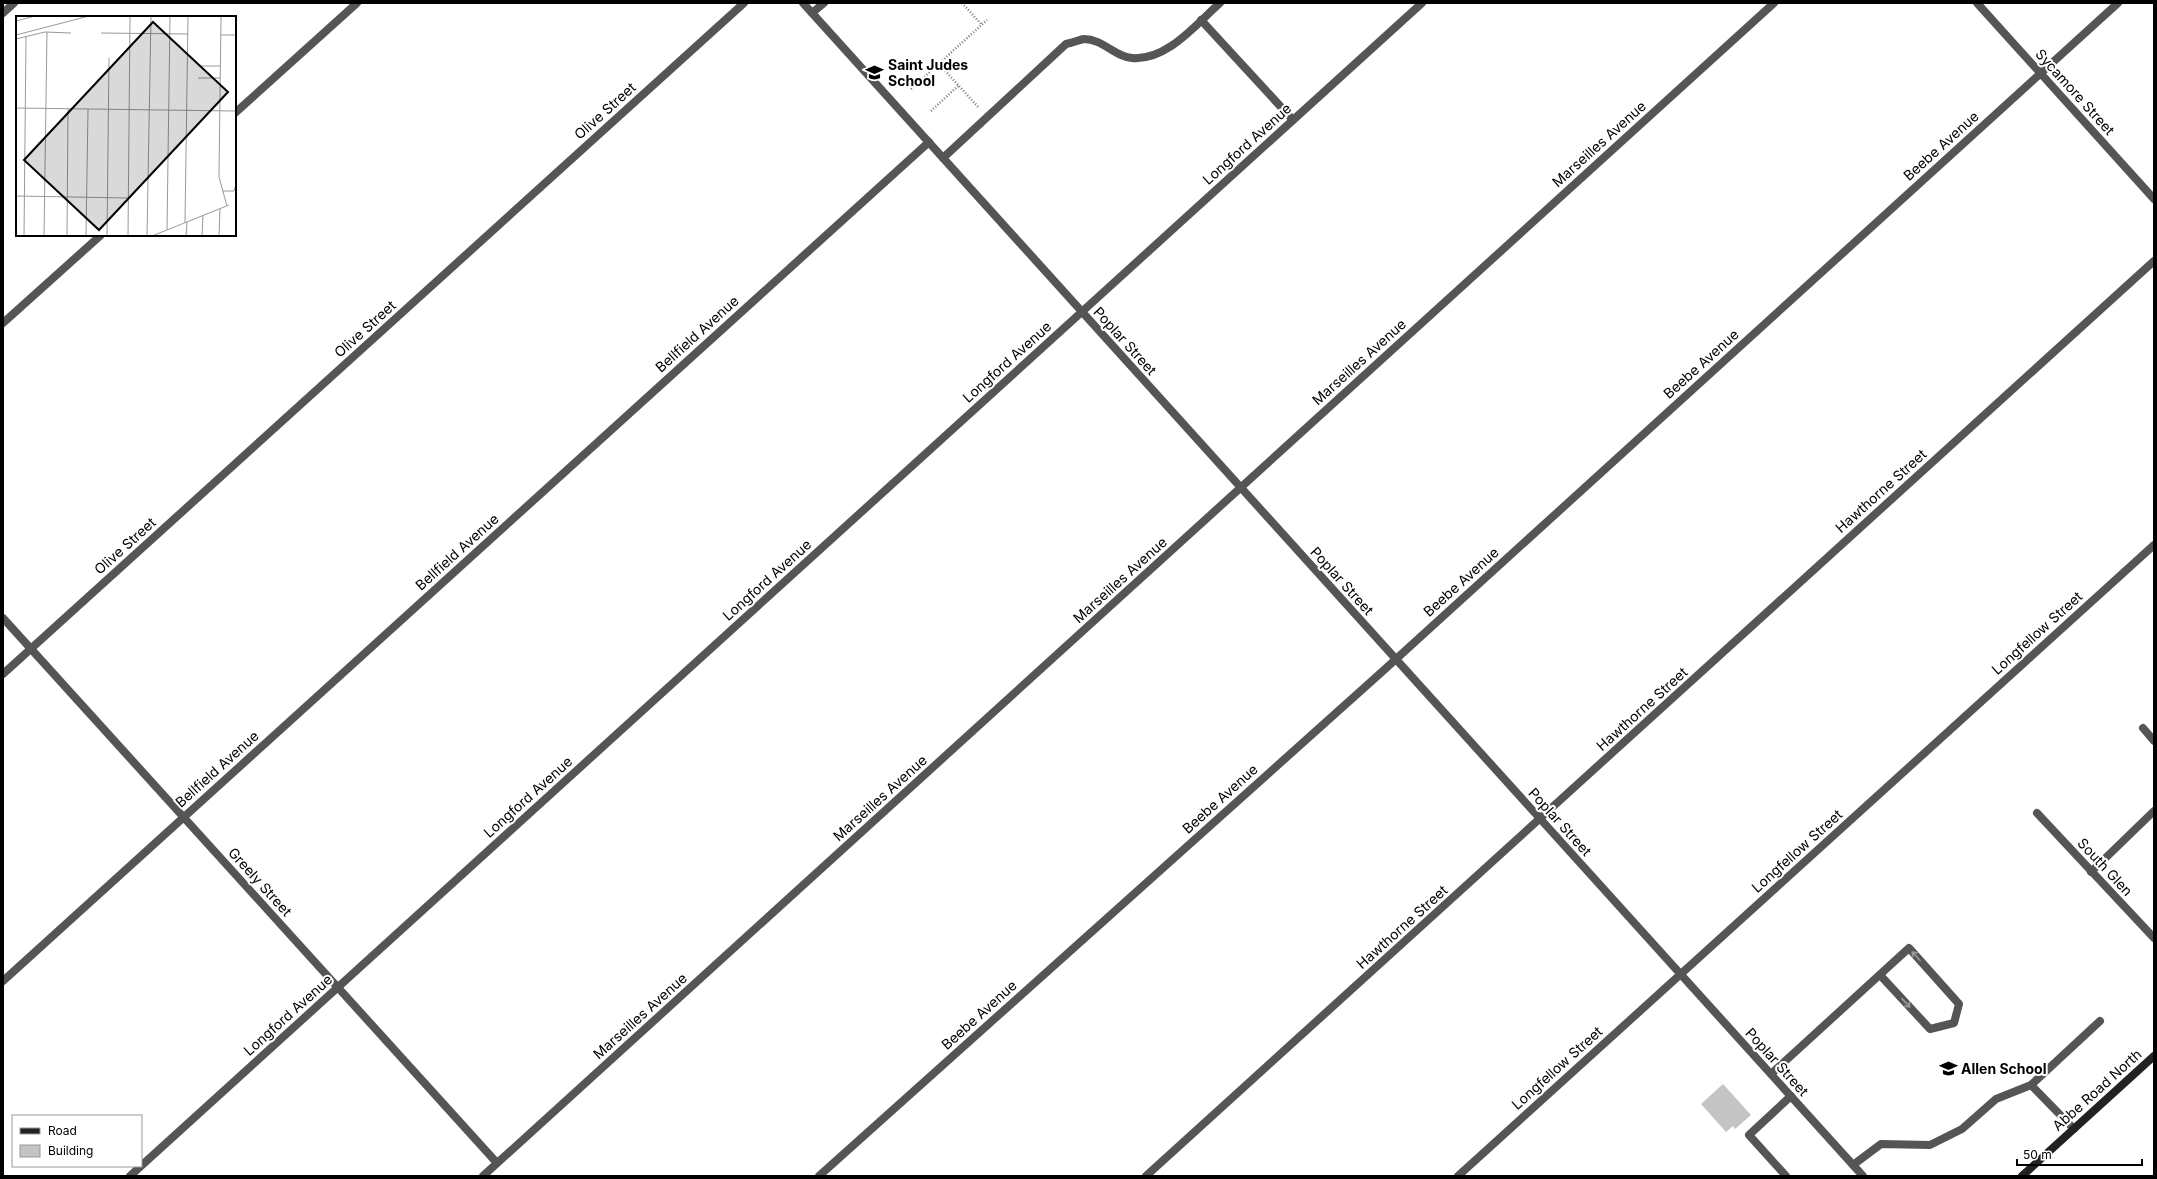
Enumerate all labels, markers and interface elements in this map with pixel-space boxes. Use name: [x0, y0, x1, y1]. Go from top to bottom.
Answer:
inset map: [16, 16, 236, 236]
street label: Sycamore Street: [2032, 45, 2119, 138]
place label: Saint Judes School: [888, 56, 968, 89]
school or university icon: Saint Judes School: [865, 63, 885, 83]
street label: Olive Street: [570, 78, 639, 143]
street label: Marseilles Avenue: [1548, 97, 1649, 190]
street label: Longford Avenue: [1199, 99, 1294, 188]
street label: Beebe Avenue: [1900, 107, 1982, 184]
street label: Bellfield Avenue: [652, 292, 742, 375]
street label: Olive Street: [330, 296, 399, 361]
street label: Poplar Street: [1090, 303, 1161, 379]
street label: Marseilles Avenue: [1308, 315, 1409, 408]
street label: Longford Avenue: [959, 317, 1054, 406]
street label: Beebe Avenue: [1660, 325, 1742, 402]
street label: Hawthorne Street: [1832, 445, 1930, 536]
street label: Bellfield Avenue: [412, 510, 502, 593]
street label: Olive Street: [90, 513, 159, 578]
street label: Marseilles Avenue: [1069, 533, 1170, 626]
street label: Longford Avenue: [719, 535, 814, 624]
street label: Poplar Street: [1307, 543, 1378, 619]
street label: Beebe Avenue: [1420, 543, 1502, 620]
street label: Longfellow Street: [1988, 587, 2086, 678]
street label: Hawthorne Street: [1593, 663, 1691, 754]
street label: Bellfield Avenue: [172, 727, 262, 810]
street label: Marseilles Avenue: [829, 751, 930, 844]
street label: Longford Avenue: [480, 752, 575, 841]
street label: Beebe Avenue: [1179, 760, 1261, 837]
street label: Poplar Street: [1525, 784, 1596, 860]
street label: Longfellow Street: [1748, 805, 1846, 896]
street label: South Glen: [2074, 834, 2136, 899]
street label: Greely Street: [225, 844, 296, 920]
street label: Hawthorne Street: [1353, 881, 1451, 972]
one-way arrow: [1912, 951, 1921, 961]
street label: Marseilles Avenue: [589, 969, 690, 1062]
street label: Longford Avenue: [240, 970, 335, 1059]
street label: Beebe Avenue: [938, 976, 1020, 1053]
one-way arrow: [1901, 998, 1910, 1008]
street label: Longfellow Street: [1508, 1022, 1606, 1113]
street label: Poplar Street: [1742, 1024, 1813, 1100]
street label: Abbe Road North: [2049, 1045, 2145, 1134]
school or university icon: Allen School: [1938, 1059, 1958, 1079]
place label: Allen School: [1961, 1060, 2047, 1077]
legend: [12, 1115, 142, 1167]
text: Road: [48, 1123, 77, 1138]
scale bar: [2017, 1141, 2142, 1167]
text: Building: [48, 1143, 93, 1158]
text: 50 m: [2023, 1147, 2052, 1162]

